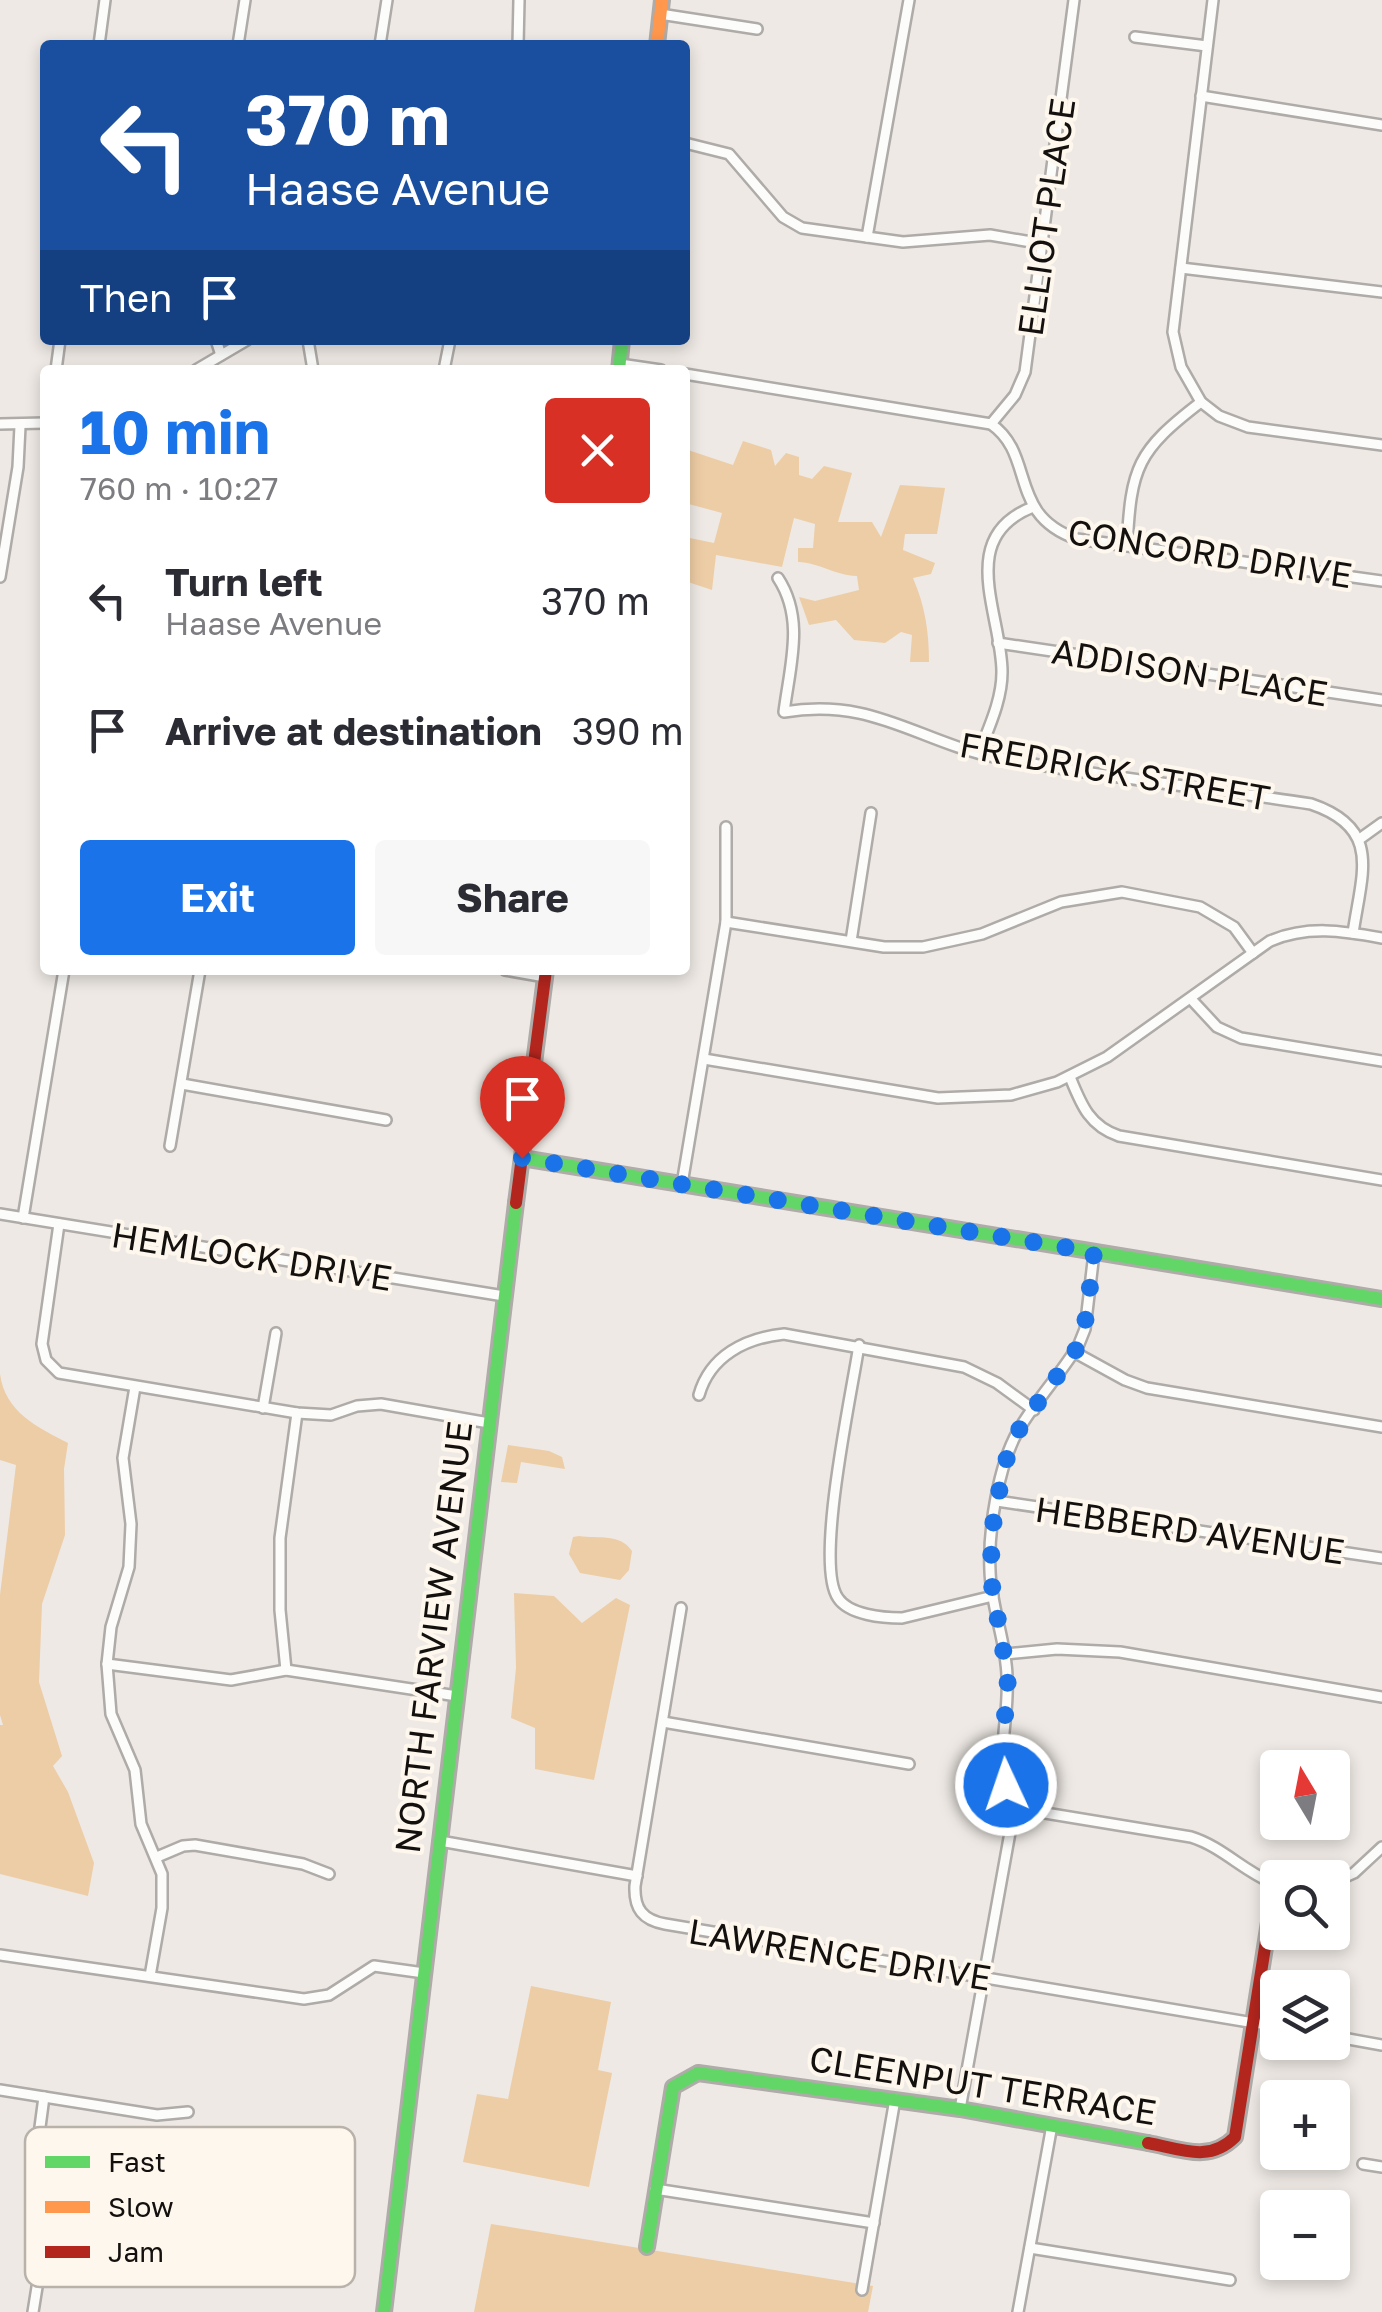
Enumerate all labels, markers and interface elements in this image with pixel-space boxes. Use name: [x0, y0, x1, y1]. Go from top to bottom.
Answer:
text: 370 m: [245, 76, 450, 160]
icon: left: [80, 80, 210, 210]
street label: ELLIOT PLACE: [1009, 95, 1083, 339]
text: Haase Avenue: [245, 161, 550, 215]
icon: arrive: [192, 270, 247, 325]
text: Then: [80, 275, 172, 320]
text: 10 min: [80, 395, 270, 467]
button: close: [545, 398, 650, 503]
text: 760 m · 10:27: [80, 469, 279, 507]
street label: CONCORD DRIVE: [1065, 510, 1355, 596]
text: Turn left: [165, 559, 323, 604]
icon: left: [80, 573, 135, 628]
text: 370 m: [541, 578, 650, 623]
text: Haase Avenue: [165, 604, 382, 642]
street label: ADDISON PLACE: [1049, 629, 1331, 715]
icon: arrive: [80, 703, 135, 758]
text: Arrive at destination: [165, 708, 542, 753]
text: 390 m: [572, 708, 684, 753]
street label: FREDRICK STREET: [957, 723, 1273, 819]
button: Exit: [80, 840, 355, 955]
button: Share: [375, 840, 650, 955]
pin: [480, 1056, 565, 1159]
icon: arrive: [495, 1071, 550, 1126]
street label: HEMLOCK DRIVE: [109, 1213, 395, 1299]
street label: NORTH FARVIEW AVENUE: [386, 1419, 480, 1855]
street label: HEBBERD AVENUE: [1033, 1488, 1347, 1572]
position arrow: [954, 1733, 1058, 1837]
north arrow: [1260, 1750, 1350, 1840]
map controls: [1260, 1750, 1350, 2280]
button: search: [1260, 1860, 1350, 1950]
street label: LAWRENCE DRIVE: [686, 1909, 994, 1999]
button: layers: [1260, 1970, 1350, 2060]
street label: CLEENPUT TERRACE: [807, 2037, 1159, 2133]
button: +: [1260, 2080, 1350, 2170]
legend: [25, 2127, 355, 2287]
text: Fast: [108, 2145, 166, 2178]
text: Slow: [108, 2190, 174, 2223]
button: −: [1260, 2190, 1350, 2280]
text: Jam: [108, 2235, 164, 2268]

